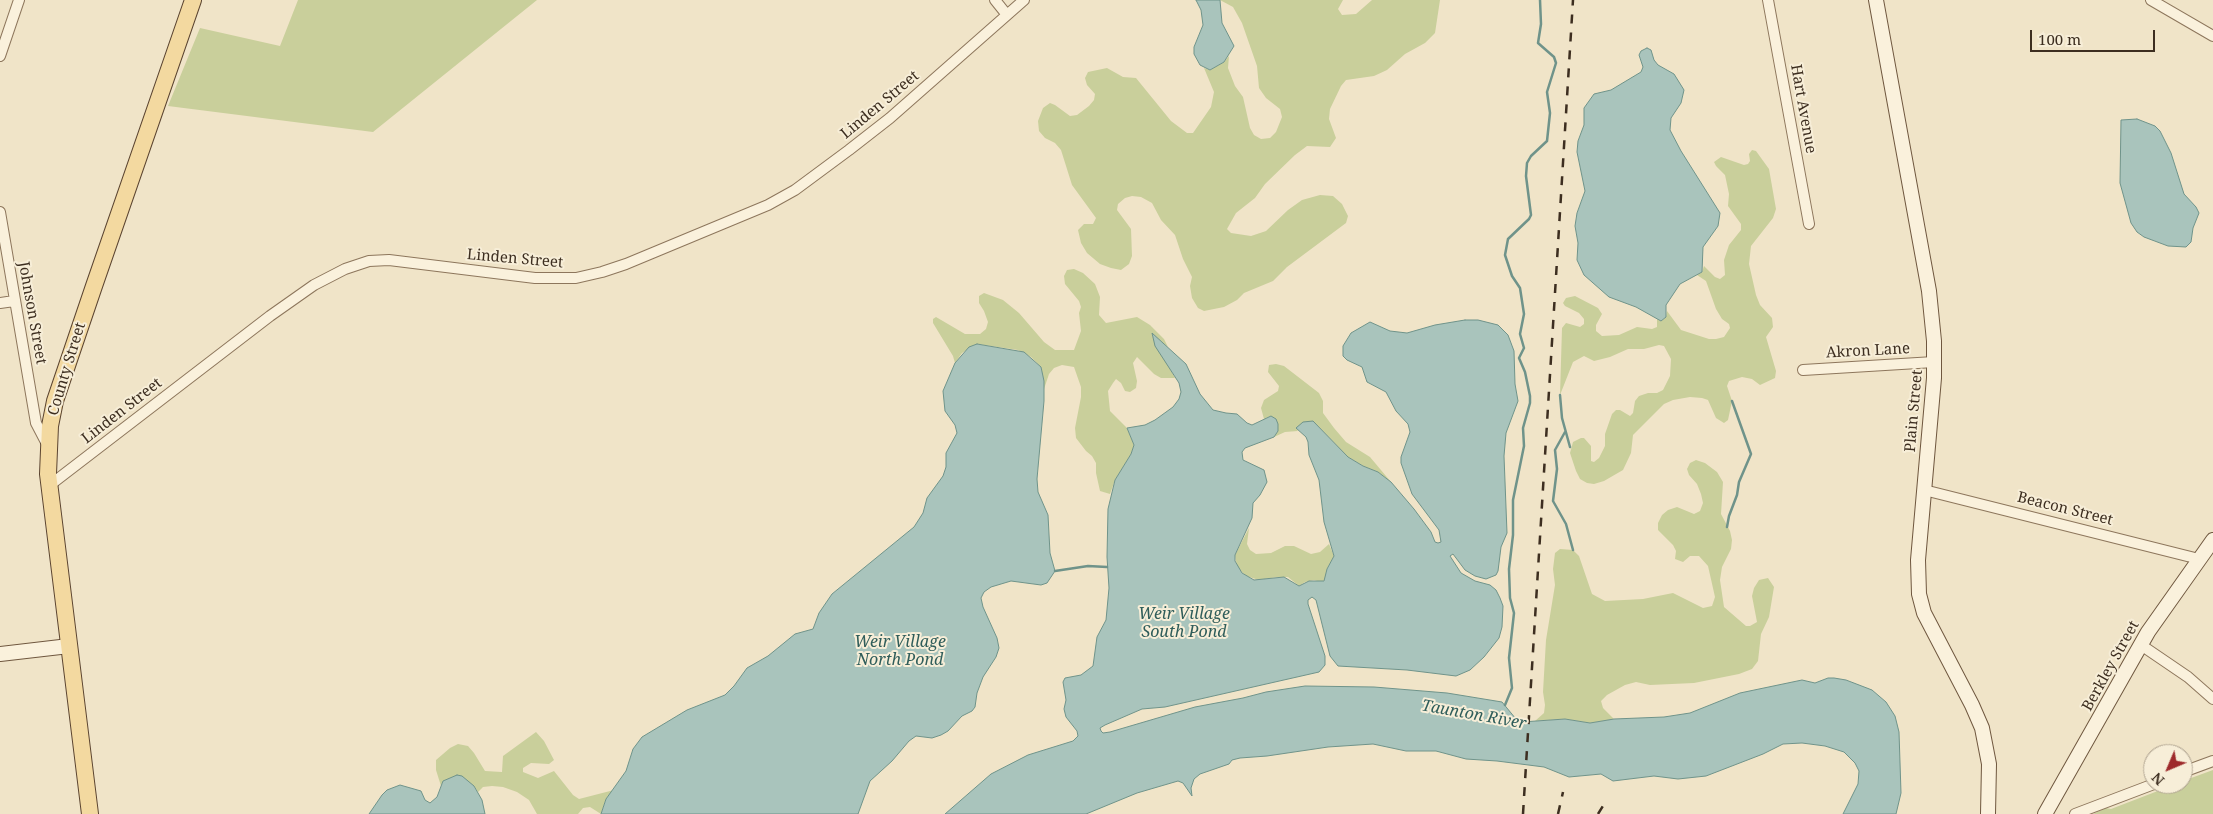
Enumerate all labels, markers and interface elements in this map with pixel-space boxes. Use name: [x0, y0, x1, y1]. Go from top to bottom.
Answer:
scale bar: [2033, 20, 2158, 52]
text: 100 m: [2038, 29, 2081, 49]
street label: Hart Avenue: [1786, 63, 1820, 155]
street label: Linden Street: [837, 67, 923, 143]
street label: Linden Street: [466, 246, 564, 272]
street label: Johnson Street: [14, 260, 50, 366]
street label: County Street: [44, 320, 90, 418]
street label: Akron Lane: [1826, 340, 1910, 362]
street label: Plain Street: [1901, 369, 1927, 453]
street label: Linden Street: [78, 374, 166, 448]
street label: Beacon Street: [2015, 488, 2115, 530]
water label: Weir Village South Pond: [1138, 604, 1230, 642]
street label: Berkley Street: [2079, 618, 2143, 714]
water label: Weir Village North Pond: [854, 632, 946, 670]
water label: Taunton River: [1420, 696, 1528, 734]
north arrow: [2143, 744, 2193, 794]
text: N: [2147, 769, 2168, 790]

